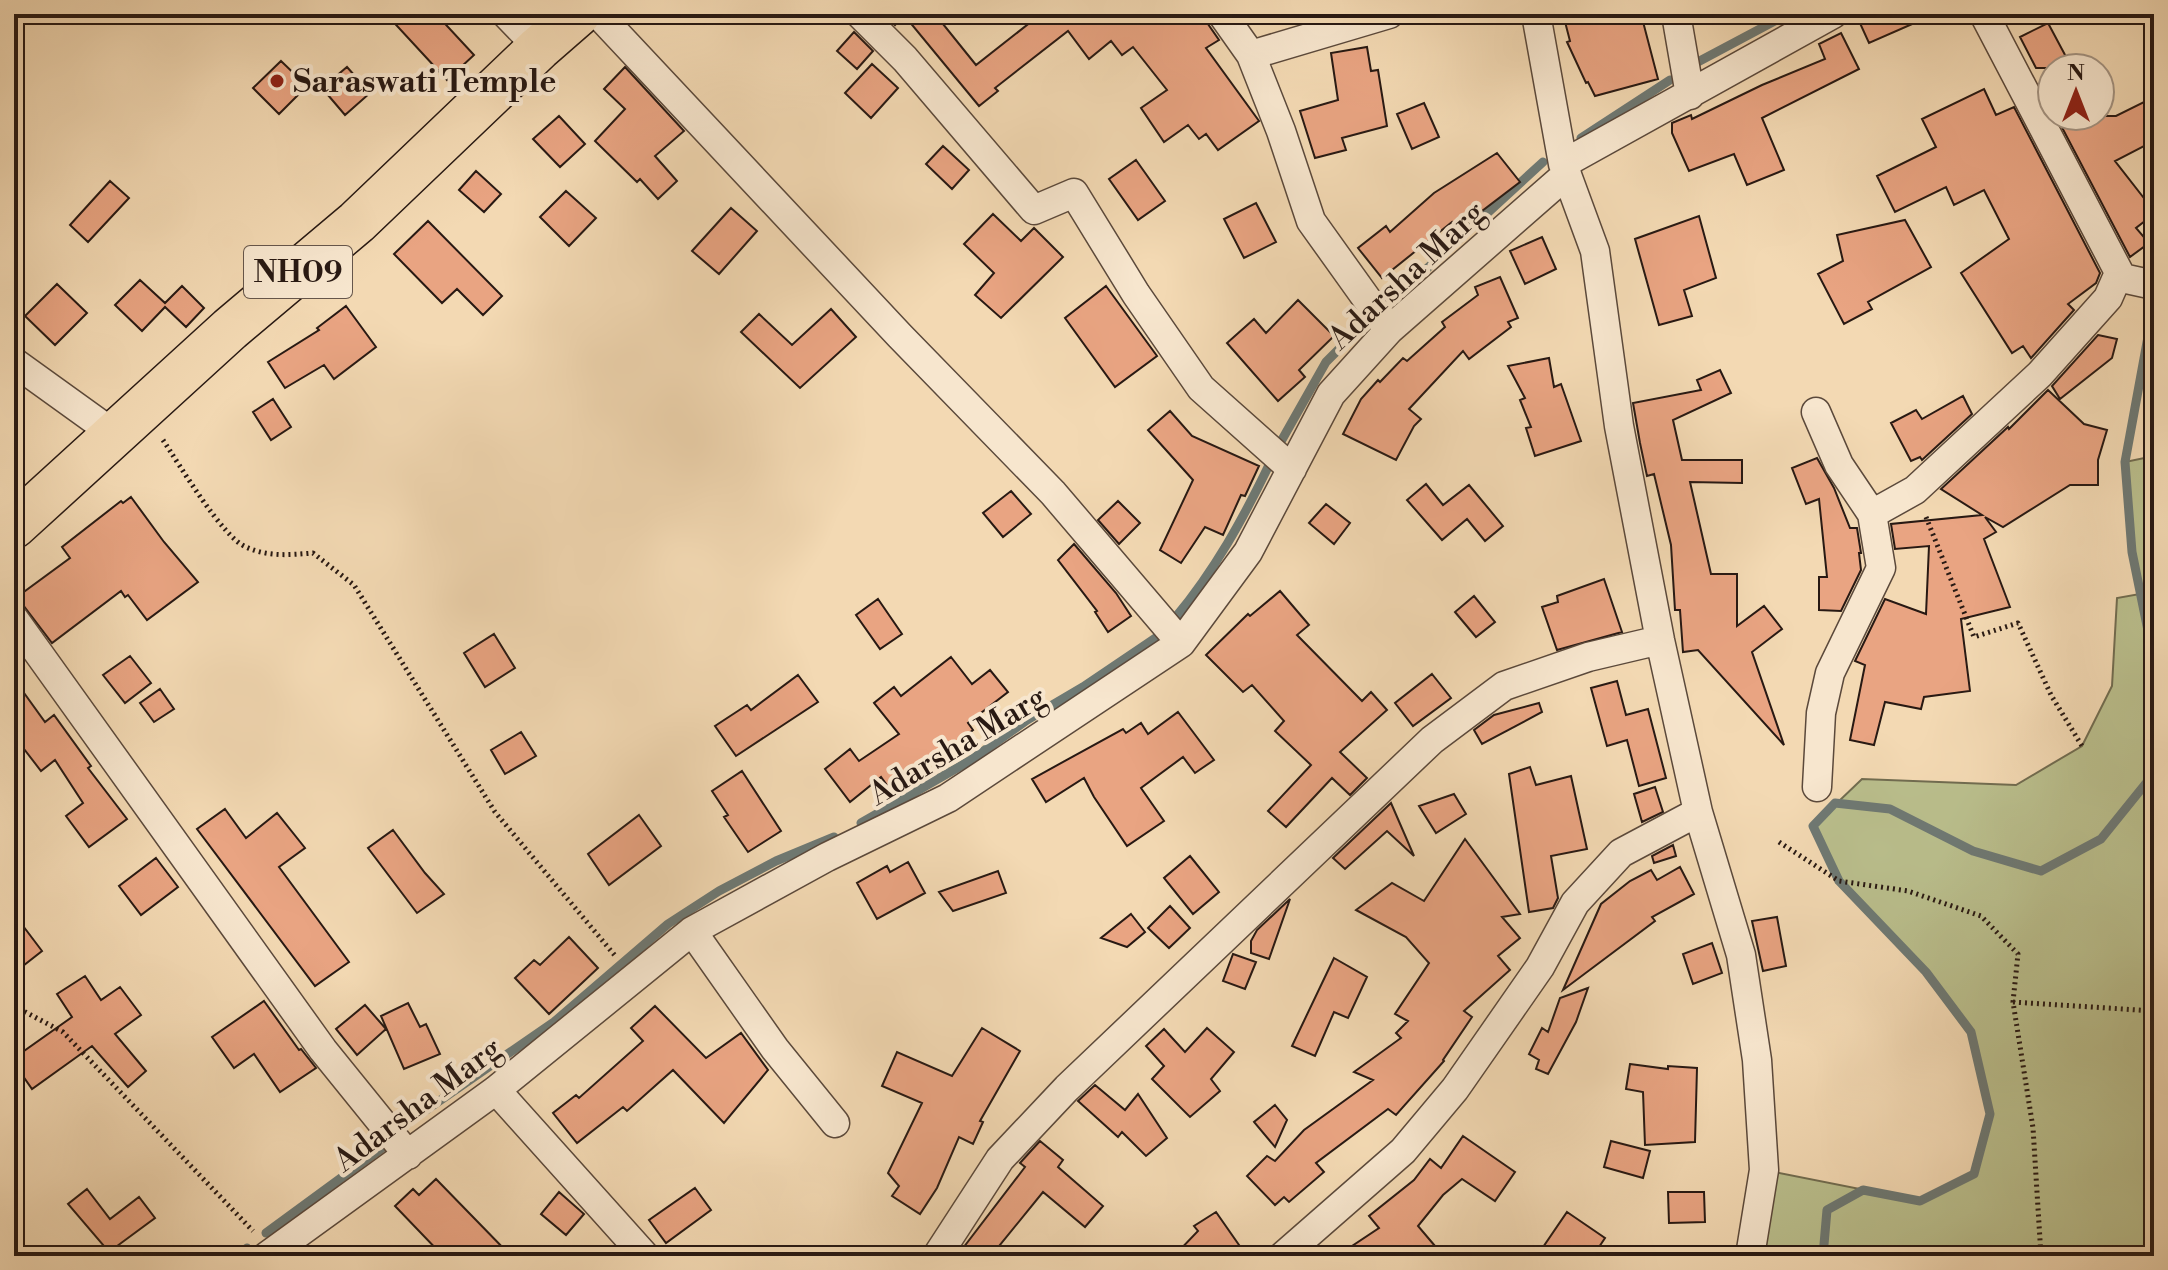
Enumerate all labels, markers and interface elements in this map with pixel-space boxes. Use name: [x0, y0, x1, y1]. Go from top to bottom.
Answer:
north arrow: [2036, 52, 2116, 132]
text: N: [2067, 60, 2085, 87]
place label: Saraswati Temple: [293, 62, 556, 102]
marker: Saraswati Temple: [268, 72, 286, 90]
street label: Adarsha Marg: [1319, 193, 1494, 359]
road number: NH09: [244, 246, 352, 298]
street label: Adarsha Marg: [861, 677, 1054, 815]
street label: Adarsha Marg: [325, 1028, 510, 1182]

